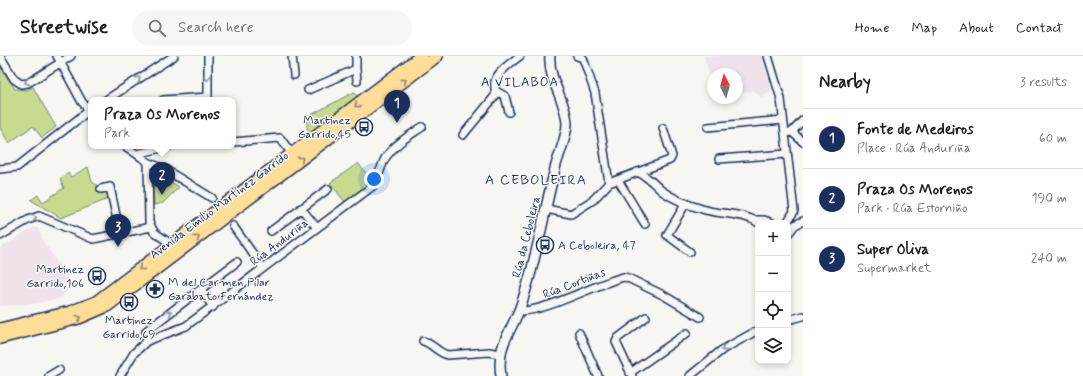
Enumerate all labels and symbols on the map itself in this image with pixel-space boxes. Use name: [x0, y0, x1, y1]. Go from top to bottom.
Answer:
north arrow: [707, 68, 743, 104]
district label: A VILABOA: [481, 74, 559, 91]
one-way arrow: [203, 75, 211, 81]
one-way arrow: [24, 77, 31, 86]
one-way arrow: [134, 77, 141, 84]
one-way arrow: [400, 79, 407, 86]
pin: 1: [384, 90, 410, 123]
one-way arrow: [354, 100, 361, 107]
place label: Martinez Garrido,45: [298, 113, 352, 143]
bus stop icon: Martinez Garrido,45: [354, 117, 374, 137]
street label: Avenida Emilio Martínez Garrido: [147, 148, 292, 263]
one-way arrow: [296, 157, 303, 164]
pin: 2: [149, 162, 175, 195]
your location: [364, 169, 384, 189]
district label: A CEBOLEIRA: [485, 171, 587, 189]
street label: Rúa da Ceboleira: [509, 195, 545, 280]
pin: 3: [105, 214, 131, 247]
one-way arrow: [31, 215, 38, 223]
street label: Rúa Anduriña: [247, 216, 312, 270]
one-way arrow: [193, 235, 200, 242]
bus stop icon: A Ceboleira, 47: [535, 235, 555, 255]
place label: A Ceboleira, 47: [558, 238, 636, 254]
place label: Martinez Garrido,106: [26, 262, 85, 292]
one-way arrow: [138, 264, 145, 271]
street label: Rúa Cortiñas: [541, 264, 609, 303]
bus stop icon: Martinez Garrido,106: [87, 266, 107, 286]
place label: M del Carmen Pilar Garabato Fernández: [168, 275, 274, 305]
pharmacy icon: M del Carmen Pilar Garabato Fernández: [145, 279, 165, 299]
bus stop icon: Martinez Garrido,69: [119, 292, 139, 312]
one-way arrow: [165, 311, 172, 318]
place label: Martinez Garrido,69: [103, 313, 156, 343]
one-way arrow: [75, 314, 82, 323]
one-way arrow: [721, 344, 728, 352]

